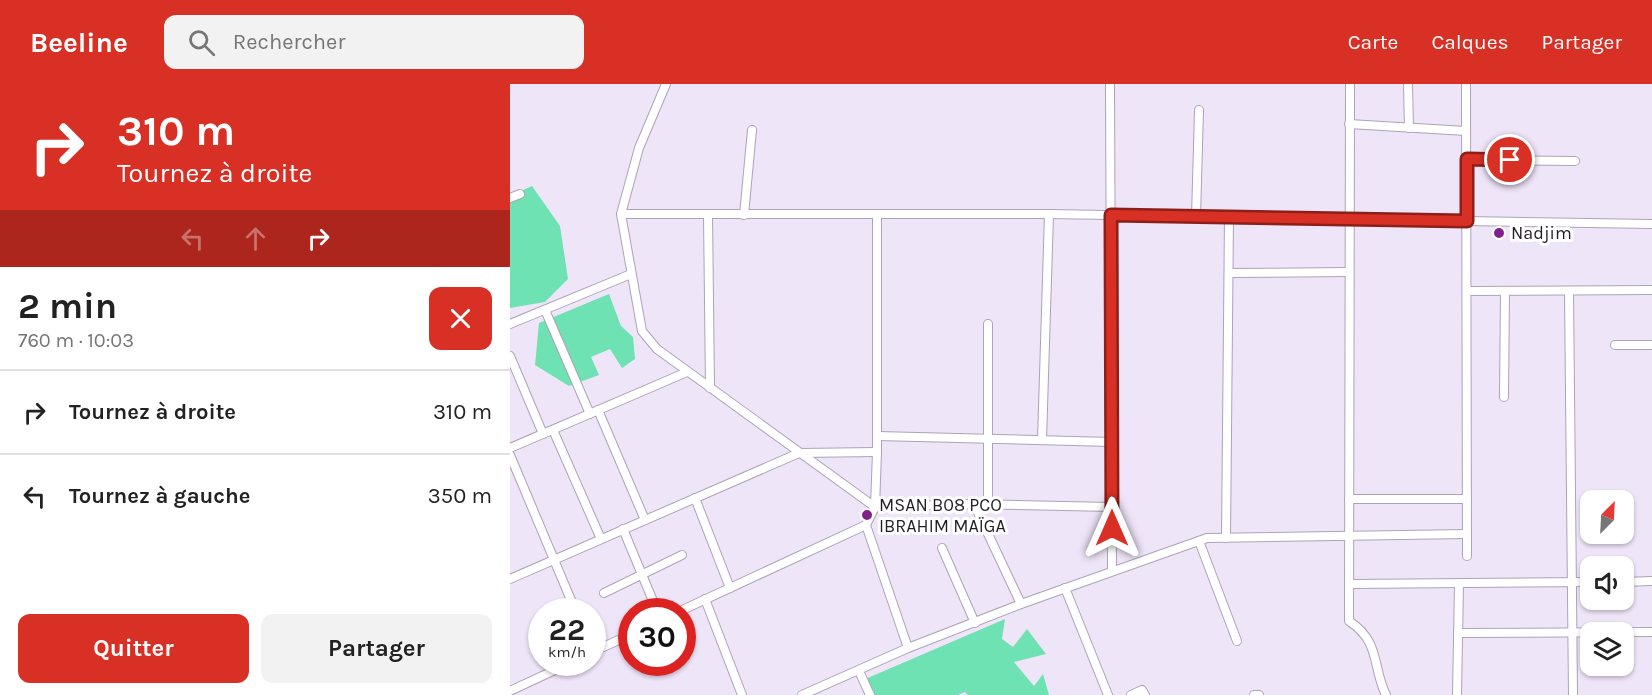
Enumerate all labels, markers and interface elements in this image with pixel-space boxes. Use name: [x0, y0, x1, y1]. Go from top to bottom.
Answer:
search box: [164, 15, 584, 69]
text: Beeline: [30, 26, 128, 59]
icon: search: [185, 26, 218, 59]
text: Rechercher: [233, 29, 345, 55]
text: Carte: [1348, 30, 1398, 54]
text: Calques: [1431, 30, 1509, 54]
text: Partager: [1542, 30, 1622, 54]
text: 310 m: [117, 106, 235, 156]
icon: right: [18, 108, 96, 186]
pin: [1484, 134, 1535, 185]
icon: arrive: [1493, 143, 1526, 176]
text: Tournez à droite: [117, 157, 312, 189]
icon: left: [176, 222, 209, 255]
icon: ahead: [239, 222, 272, 255]
icon: right: [302, 222, 335, 255]
place label: Nadjim: [1511, 222, 1572, 244]
marker: Nadjim: [1492, 226, 1506, 240]
text: 2 min: [18, 285, 117, 327]
button: close: [429, 287, 492, 350]
text: 760 m · 10:03: [18, 329, 134, 352]
icon: right: [18, 396, 51, 429]
text: Tournez à droite: [69, 399, 236, 425]
text: 310 m: [433, 399, 492, 425]
icon: left: [18, 480, 51, 513]
text: Tournez à gauche: [69, 483, 250, 509]
text: 350 m: [428, 483, 492, 509]
north arrow: [1580, 490, 1634, 544]
map controls: [1580, 490, 1634, 676]
place label: MSAN B08 PCO IBRAHIM MAÏGA: [879, 494, 1006, 537]
position arrow: [1080, 496, 1144, 560]
marker: MSAN B08 PCO IBRAHIM MAÏGA: [860, 508, 874, 522]
button: sound: [1580, 556, 1634, 610]
speed limit sign: 30: [618, 598, 696, 676]
text: 22: [549, 612, 585, 648]
button: Quitter: [18, 614, 249, 683]
button: Partager: [261, 614, 492, 683]
button: layers: [1580, 622, 1634, 676]
text: km/h: [548, 643, 586, 661]

